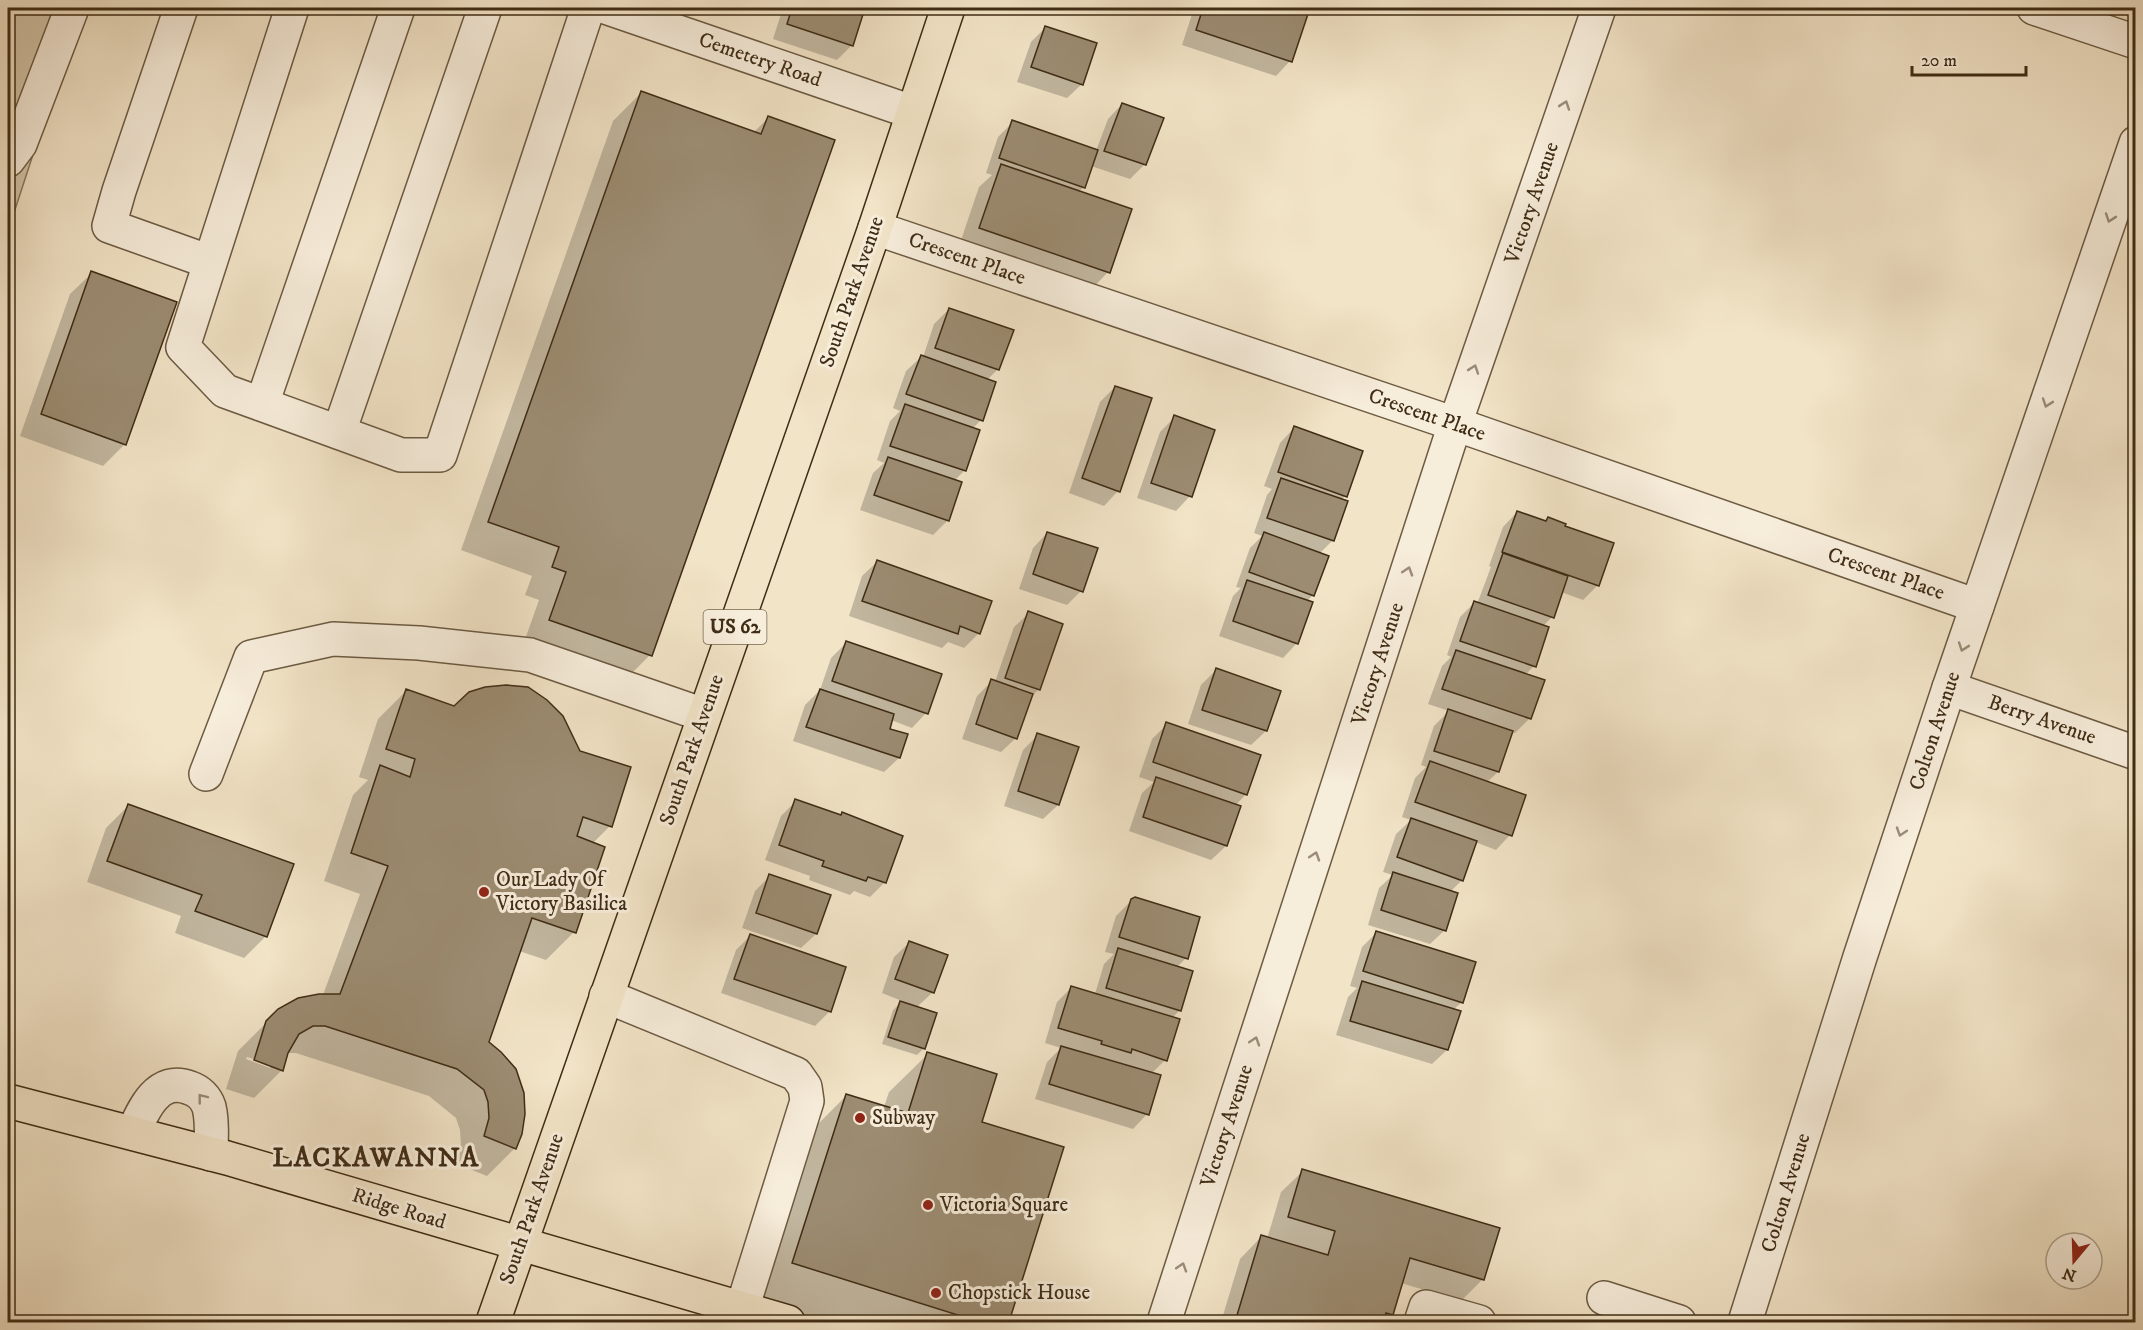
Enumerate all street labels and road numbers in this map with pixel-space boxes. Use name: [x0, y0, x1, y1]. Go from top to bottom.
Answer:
street label: Cemetery Road: [695, 27, 825, 93]
street label: Victory Avenue: [1499, 138, 1565, 268]
street label: South Park Avenue: [814, 213, 890, 371]
street label: Crescent Place: [905, 227, 1029, 291]
street label: Crescent Place: [1365, 383, 1489, 447]
street label: Crescent Place: [1824, 542, 1948, 606]
street label: Victory Avenue: [1346, 599, 1410, 730]
road number: US 62: [704, 610, 766, 644]
street label: Colton Avenue: [1904, 668, 1967, 794]
street label: South Park Avenue: [654, 671, 730, 829]
street label: Berry Avenue: [1985, 689, 2100, 751]
street label: Victory Avenue: [1195, 1061, 1259, 1192]
street label: South Park Avenue: [494, 1130, 570, 1288]
street label: Colton Avenue: [1756, 1130, 1817, 1256]
street label: Ridge Road: [349, 1182, 450, 1236]

